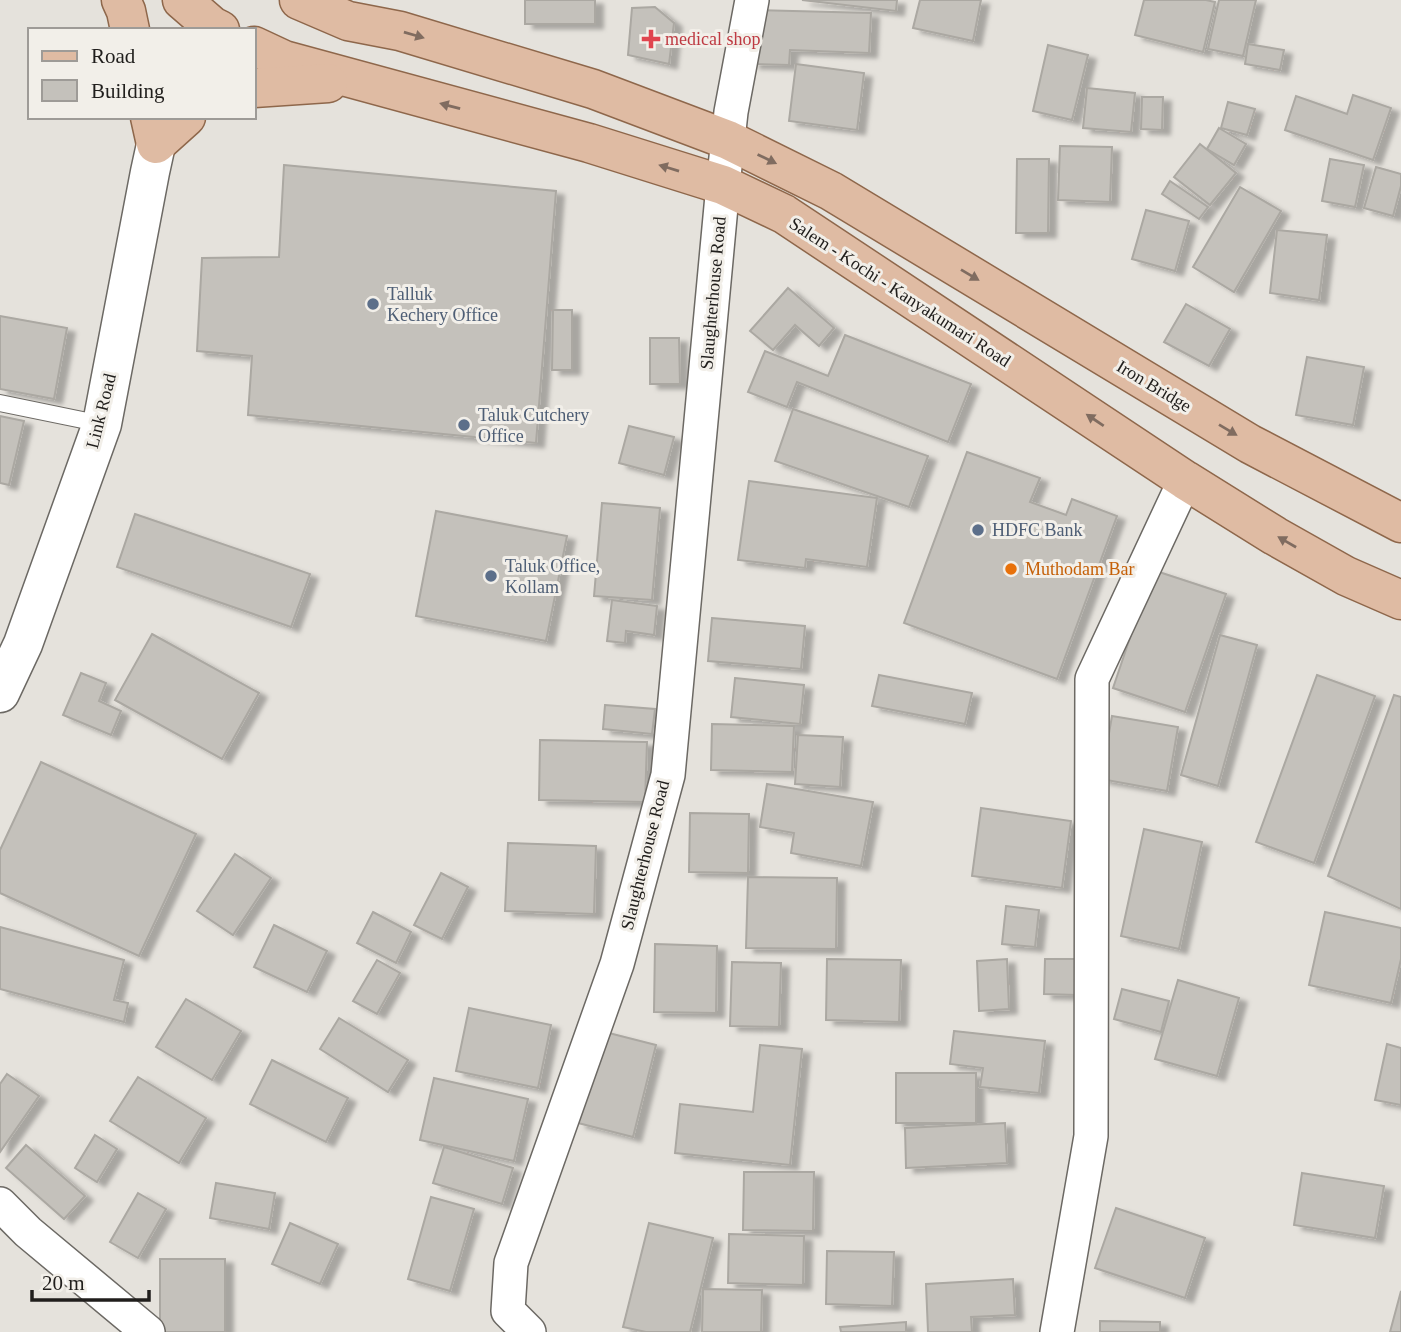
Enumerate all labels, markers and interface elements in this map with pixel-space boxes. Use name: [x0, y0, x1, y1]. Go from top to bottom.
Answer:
legend: [28, 28, 256, 119]
place label: medical shop: [665, 29, 760, 49]
one-way arrow: [404, 31, 425, 41]
marker: medical shop: [643, 31, 659, 47]
text: Road: [91, 44, 136, 68]
text: Building: [91, 79, 165, 103]
one-way arrow: [439, 100, 461, 111]
one-way arrow: [757, 154, 777, 165]
one-way arrow: [659, 163, 680, 173]
street label: Salem - Kochi - Kanyakumari Road: [786, 213, 1014, 371]
street label: Slaughterhouse Road: [696, 216, 730, 370]
one-way arrow: [960, 269, 979, 281]
place label: Talluk Kechery Office: [387, 284, 498, 325]
marker: Talluk Kechery Office: [365, 296, 381, 312]
street label: Iron Bridge: [1113, 356, 1195, 416]
street label: Link Road: [82, 371, 120, 451]
place label: Taluk Cutchery Office: [478, 405, 589, 446]
one-way arrow: [1085, 414, 1105, 427]
marker: Taluk Cutchery Office: [456, 417, 472, 433]
one-way arrow: [1218, 424, 1237, 436]
place label: HDFC Bank: [992, 520, 1083, 540]
marker: HDFC Bank: [970, 522, 986, 538]
one-way arrow: [1277, 536, 1297, 548]
place label: Taluk Office, Kollam: [505, 556, 600, 597]
place label: Muthodam Bar: [1025, 559, 1135, 579]
marker: Muthodam Bar: [1003, 561, 1019, 577]
marker: Taluk Office, Kollam: [483, 568, 499, 584]
street label: Slaughterhouse Road: [617, 778, 673, 932]
scale bar: [32, 1258, 149, 1302]
text: 20 m: [42, 1271, 85, 1295]

